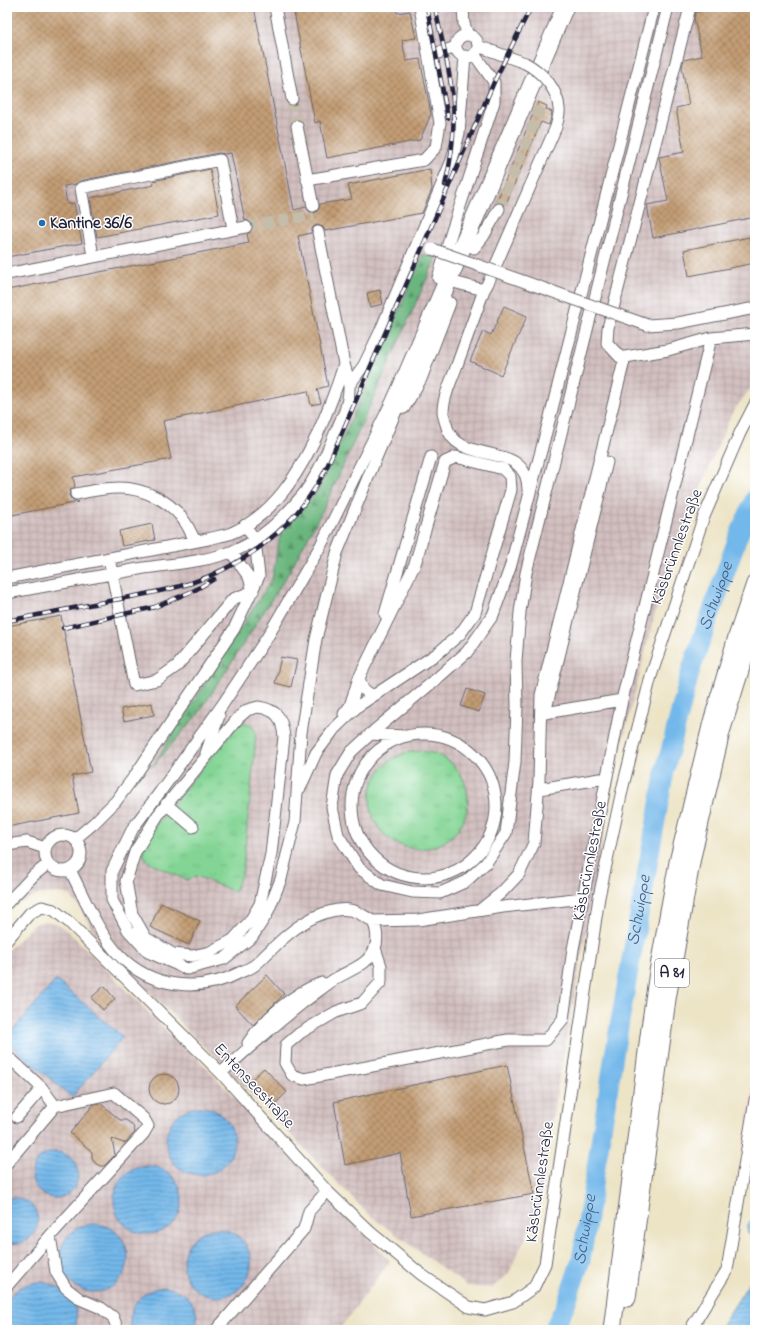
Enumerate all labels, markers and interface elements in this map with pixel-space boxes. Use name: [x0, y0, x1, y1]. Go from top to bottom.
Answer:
place label: Kantine 36/6: [50, 211, 133, 236]
marker: Kantine 36/6: [37, 218, 47, 228]
street label: Käsbrünnlestraße: [644, 485, 710, 609]
water label: Schwippe: [693, 558, 741, 634]
street label: Käsbrünnlestraße: [566, 798, 614, 923]
water label: Schwippe: [621, 872, 659, 948]
road number: A 81: [655, 959, 689, 987]
street label: Entenseestraße: [207, 1037, 301, 1135]
street label: Käsbrünnlestraße: [519, 1119, 561, 1244]
water label: Schwippe: [567, 1192, 604, 1267]

